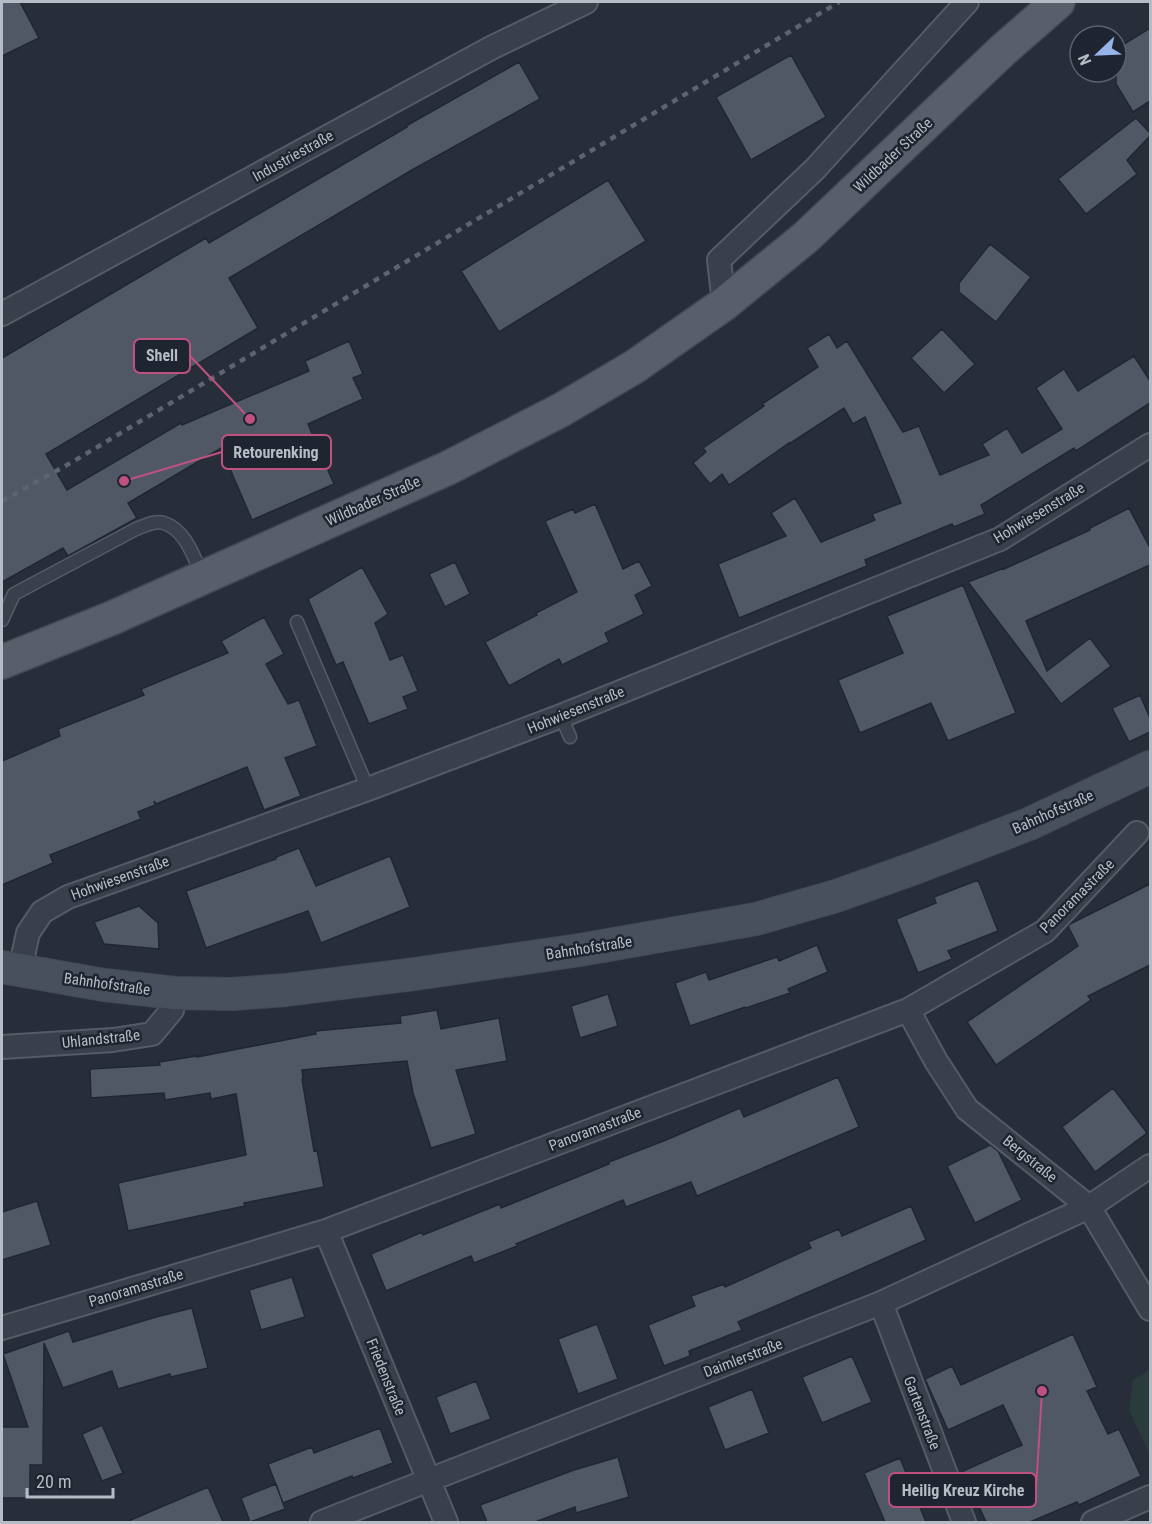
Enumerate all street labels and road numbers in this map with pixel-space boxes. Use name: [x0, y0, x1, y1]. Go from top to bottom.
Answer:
street label: Wildbader Straße: [850, 114, 936, 196]
street label: Industriestraße: [249, 126, 337, 186]
street label: Wildbader Straße: [323, 472, 423, 530]
street label: Hohwiesenstraße: [990, 479, 1088, 547]
street label: Hohwiesenstraße: [525, 682, 627, 738]
street label: Bahnhofstraße: [1010, 786, 1096, 838]
street label: Hohwiesenstraße: [69, 852, 171, 904]
street label: Panoramastraße: [1036, 855, 1118, 937]
street label: Bahnhofstraße: [545, 932, 633, 964]
street label: Bahnhofstraße: [63, 969, 151, 999]
street label: Uhlandstraße: [61, 1026, 141, 1052]
street label: Panoramastraße: [546, 1103, 644, 1155]
street label: Bergstraße: [999, 1132, 1061, 1186]
street label: Panoramastraße: [87, 1265, 185, 1311]
street label: Daimlerstraße: [701, 1335, 785, 1381]
street label: Friedenstraße: [362, 1336, 410, 1418]
street label: Gartenstraße: [900, 1374, 944, 1452]

